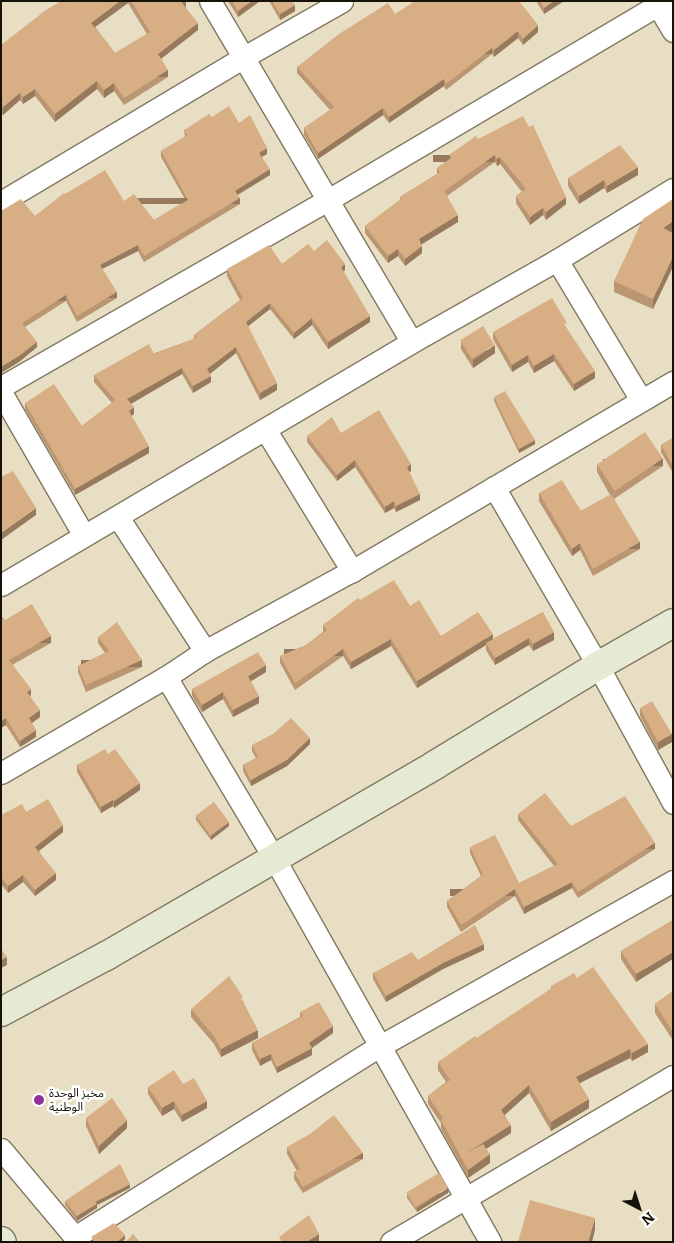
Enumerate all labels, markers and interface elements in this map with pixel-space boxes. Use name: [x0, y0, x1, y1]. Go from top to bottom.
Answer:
place label: مخبز الوحدة الوطنية: [49, 1086, 104, 1114]
marker: مخبز الوحدة الوطنية: [33, 1094, 45, 1106]
north arrow: [614, 1183, 664, 1233]
text: N: [638, 1208, 660, 1231]

